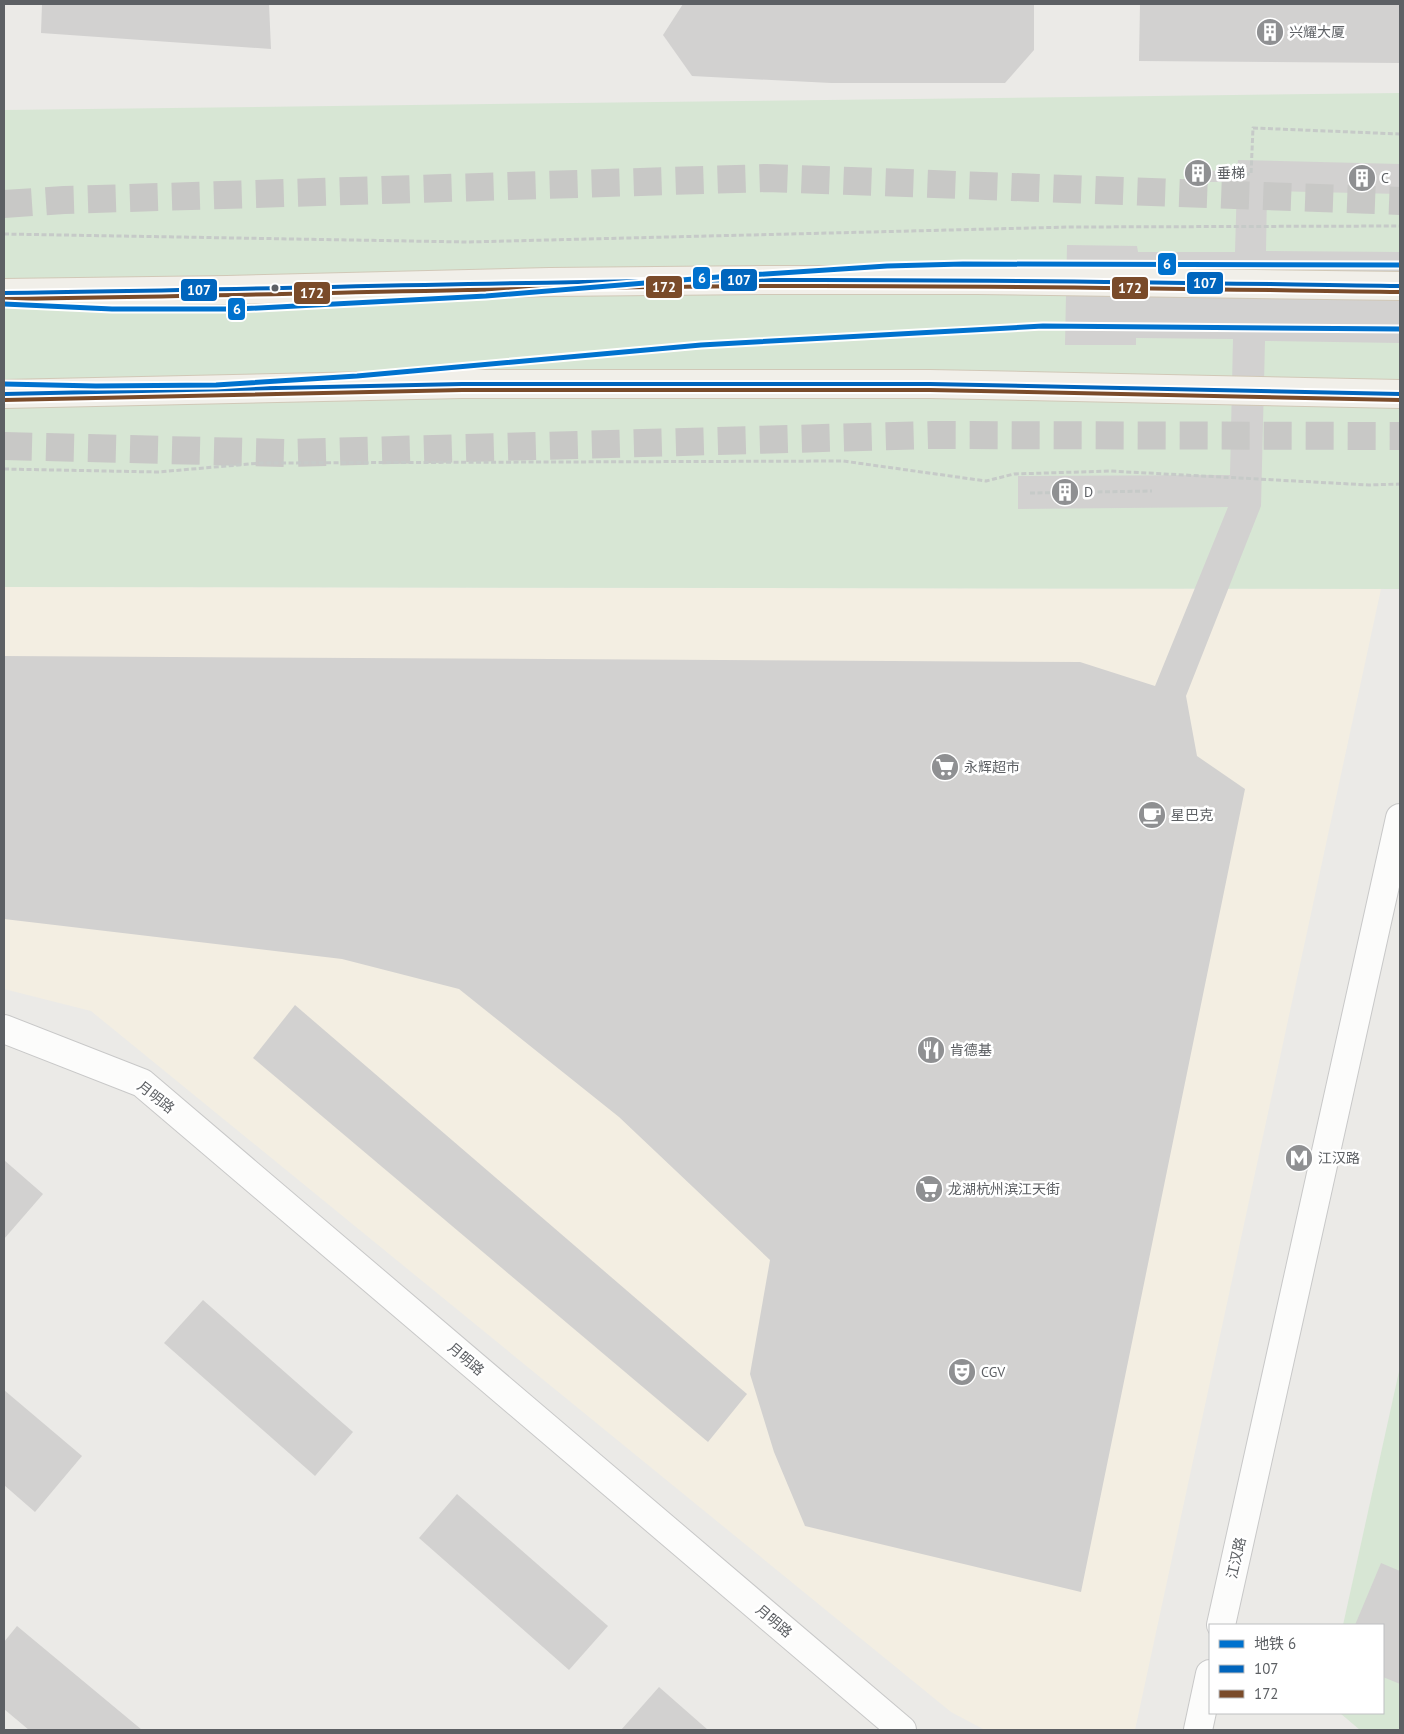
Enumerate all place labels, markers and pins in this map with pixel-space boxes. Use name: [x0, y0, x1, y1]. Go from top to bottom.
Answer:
building icon: 兴耀大厦: [1255, 17, 1285, 47]
place label: 兴耀大厦: [1289, 23, 1345, 41]
building icon: 垂梯: [1183, 158, 1213, 188]
building icon: C: [1347, 163, 1377, 193]
place label: 垂梯: [1217, 164, 1245, 182]
place label: C: [1381, 169, 1389, 187]
unlabelled marker: [270, 283, 280, 293]
building icon: D: [1050, 477, 1080, 507]
place label: D: [1084, 483, 1093, 501]
supermarket icon: 永辉超市: [930, 752, 960, 782]
place label: 永辉超市: [964, 758, 1020, 776]
cafe icon: 星巴克: [1137, 800, 1167, 830]
place label: 星巴克: [1171, 806, 1213, 824]
restaurant icon: 肯德基: [916, 1035, 946, 1065]
place label: 肯德基: [950, 1041, 992, 1059]
metro station icon: 江汉路: [1284, 1143, 1314, 1173]
place label: 江汉路: [1318, 1149, 1360, 1167]
supermarket icon: 龙湖杭州滨江天街: [914, 1174, 944, 1204]
place label: 龙湖杭州滨江天街: [948, 1180, 1060, 1198]
theatre icon: CGV: [947, 1357, 977, 1387]
place label: CGV: [981, 1363, 1005, 1381]

